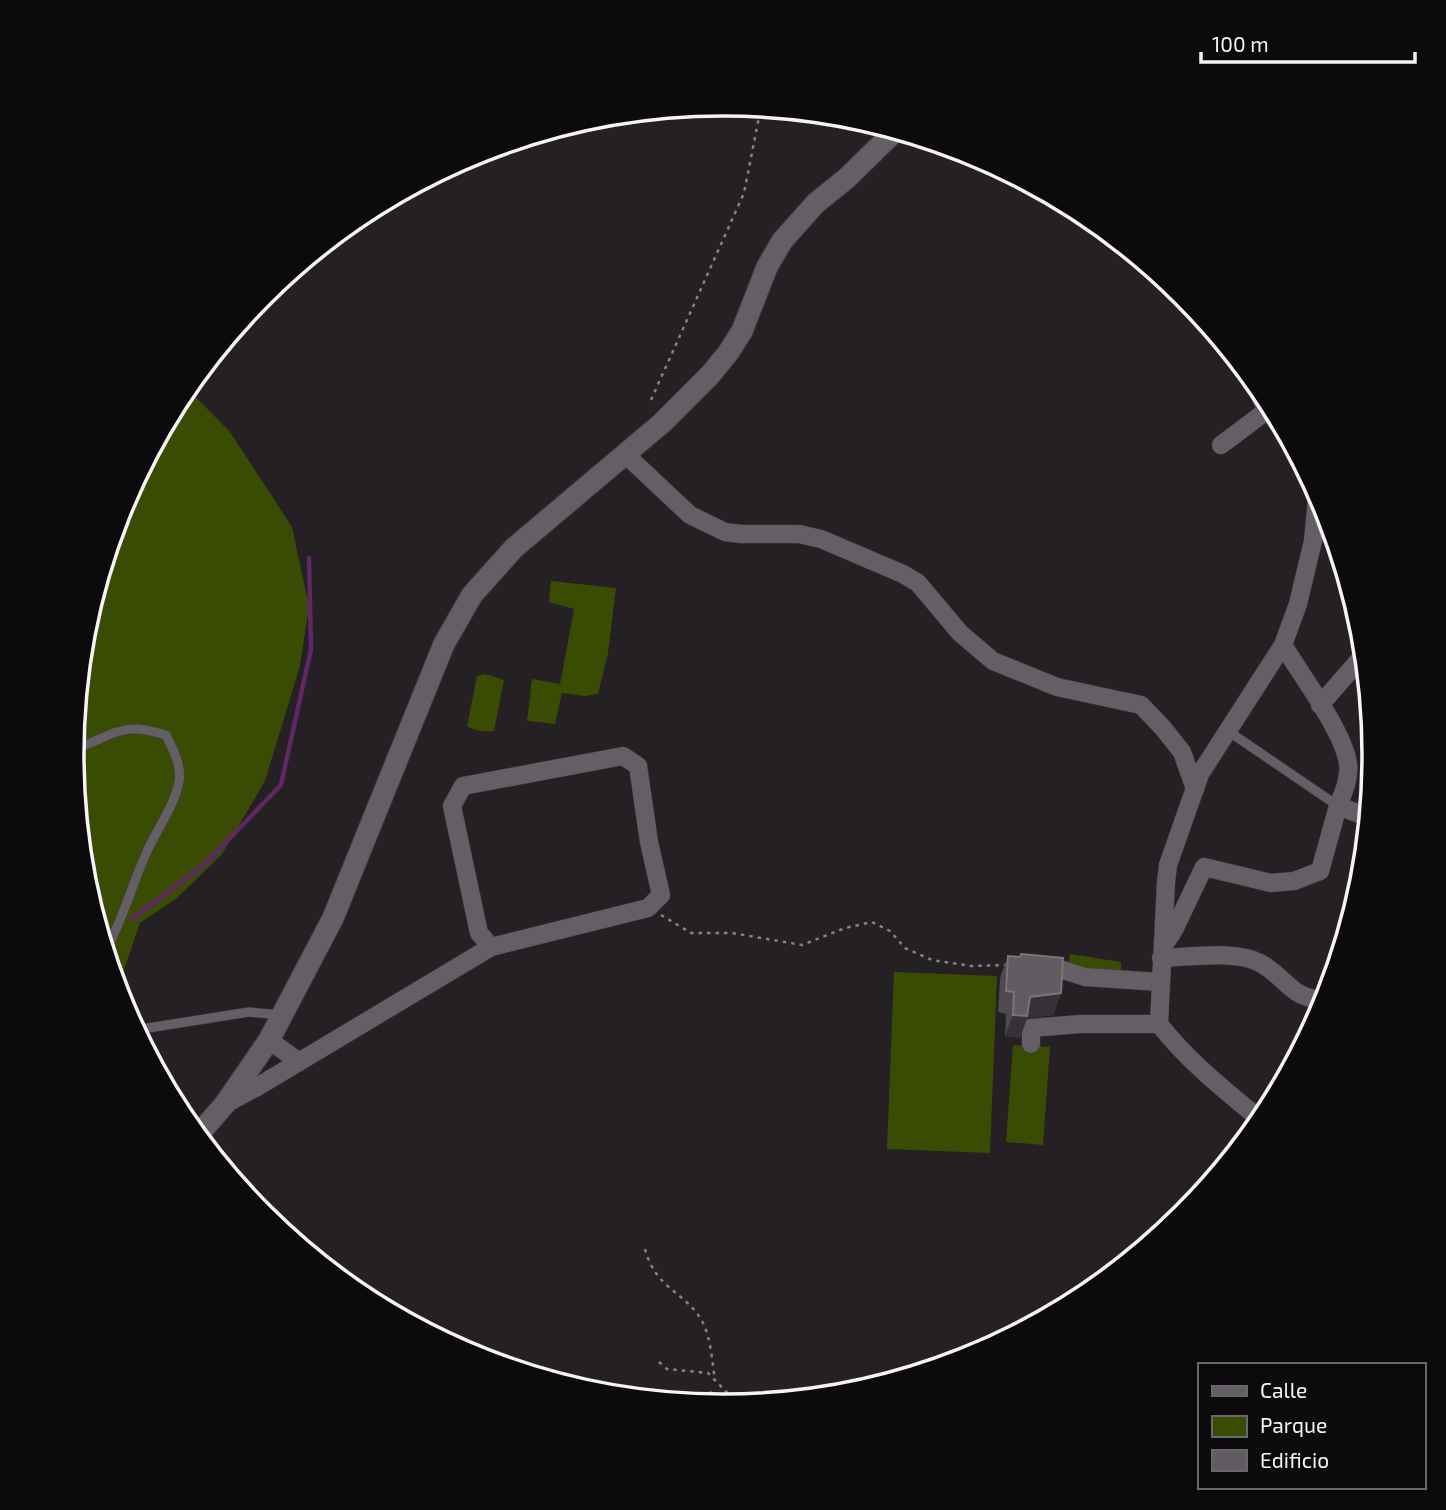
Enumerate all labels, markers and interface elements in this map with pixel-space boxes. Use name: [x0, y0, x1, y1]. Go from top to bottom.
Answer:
scale bar: [1201, 21, 1414, 65]
text: 100 m: [1212, 31, 1269, 56]
legend: [1198, 1363, 1425, 1489]
text: Calle: [1260, 1377, 1307, 1402]
text: Parque: [1260, 1412, 1327, 1437]
text: Edificio: [1260, 1447, 1329, 1472]

